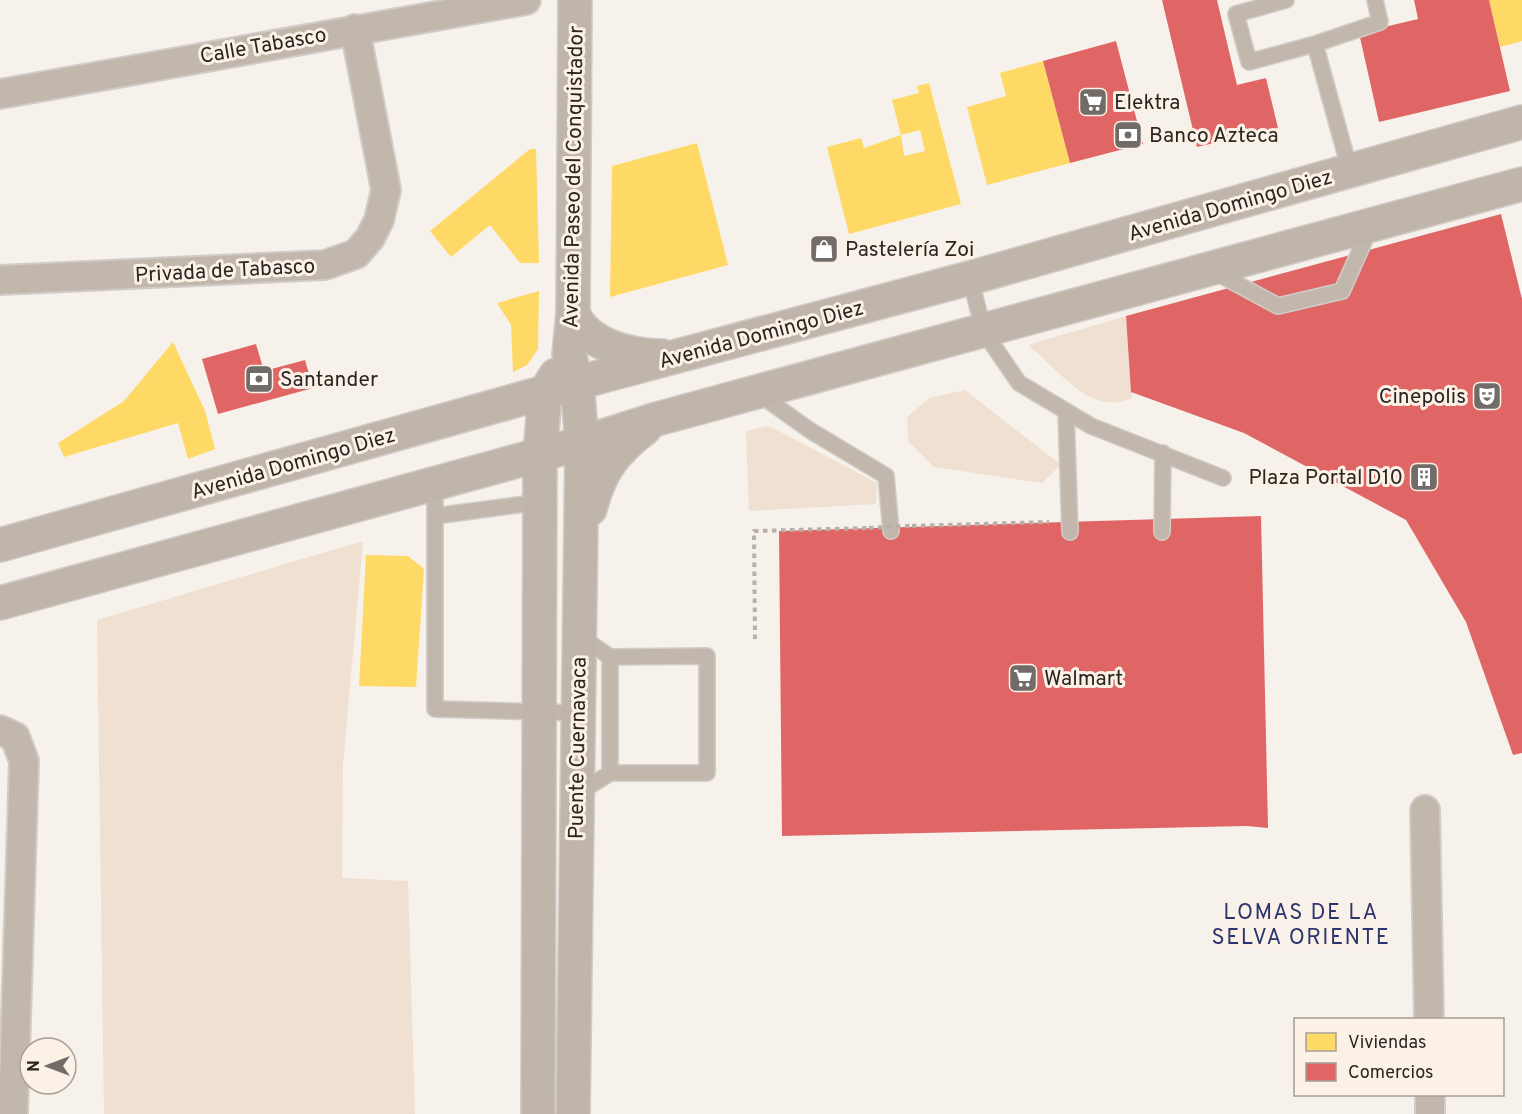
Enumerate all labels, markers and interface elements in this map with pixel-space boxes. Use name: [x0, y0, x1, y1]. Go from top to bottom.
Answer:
street label: Calle Tabasco: [198, 22, 329, 71]
street label: Avenida Paseo del Conquistador: [558, 26, 591, 328]
supermarket icon: Elektra: [1077, 86, 1109, 118]
place label: Elektra: [1114, 90, 1180, 117]
bank icon: Banco Azteca: [1112, 119, 1144, 151]
place label: Banco Azteca: [1149, 123, 1279, 150]
street label: Avenida Domingo Diez: [1125, 164, 1336, 249]
shop icon: Pastelería Zoi: [808, 233, 840, 265]
place label: Pastelería Zoi: [845, 237, 974, 264]
street label: Privada de Tabasco: [134, 253, 316, 290]
street label: Avenida Domingo Diez: [656, 295, 867, 376]
bank icon: Santander: [243, 363, 275, 395]
place label: Santander: [280, 367, 378, 394]
theatre icon: Cinepolis: [1471, 380, 1503, 412]
place label: Cinepolis: [1379, 384, 1466, 411]
street label: Avenida Domingo Diez: [188, 422, 399, 507]
building icon: Plaza Portal D10: [1408, 461, 1440, 493]
place label: Plaza Portal D10: [1248, 465, 1403, 492]
street label: Puente Cuernavaca: [563, 657, 594, 839]
supermarket icon: Walmart: [1007, 662, 1039, 694]
place label: Walmart: [1044, 666, 1123, 693]
district label: LOMAS DE LA SELVA ORIENTE: [1212, 900, 1390, 952]
legend: [1294, 1018, 1504, 1096]
text: Viviendas: [1348, 1032, 1426, 1055]
north arrow: [18, 1036, 78, 1096]
text: N: [25, 1060, 45, 1072]
text: Comercios: [1348, 1062, 1434, 1085]

